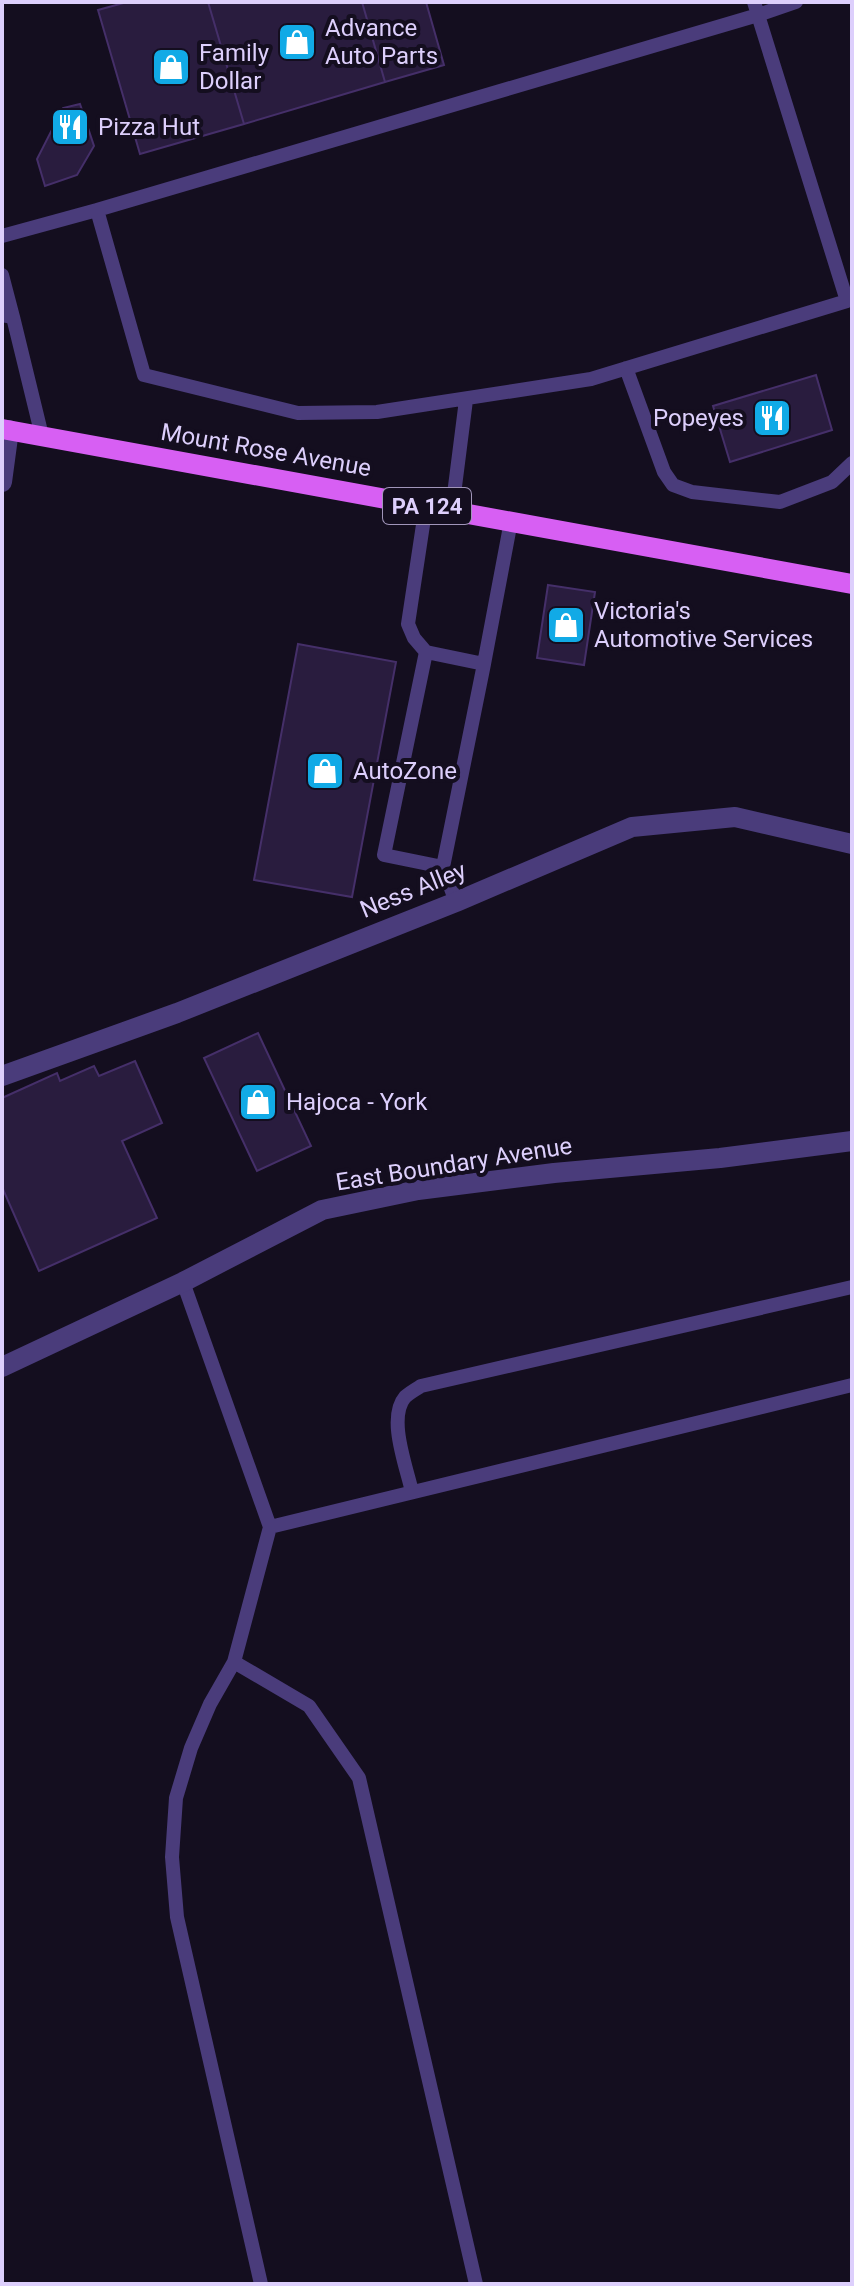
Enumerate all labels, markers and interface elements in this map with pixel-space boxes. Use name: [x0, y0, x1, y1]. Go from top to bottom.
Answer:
place label: Advance Auto Parts: [325, 14, 438, 70]
shop icon: Advance Auto Parts: [276, 21, 318, 63]
place label: Family Dollar: [199, 39, 270, 95]
shop icon: Family Dollar: [150, 46, 192, 88]
restaurant icon: Pizza Hut: [49, 106, 91, 148]
place label: Pizza Hut: [98, 113, 200, 141]
restaurant icon: Popeyes: [751, 397, 793, 439]
place label: Popeyes: [653, 404, 744, 432]
street label: Mount Rose Avenue: [159, 418, 373, 482]
road number: PA 124: [383, 488, 471, 524]
place label: Victoria's Automotive Services: [594, 597, 813, 653]
shop icon: Victoria's Automotive Services: [545, 604, 587, 646]
shop icon: AutoZone: [304, 750, 346, 792]
place label: AutoZone: [353, 757, 457, 785]
street label: Ness Alley: [356, 856, 471, 924]
shop icon: Hajoca - York: [237, 1081, 279, 1123]
place label: Hajoca - York: [286, 1088, 428, 1116]
street label: East Boundary Avenue: [334, 1131, 574, 1197]

